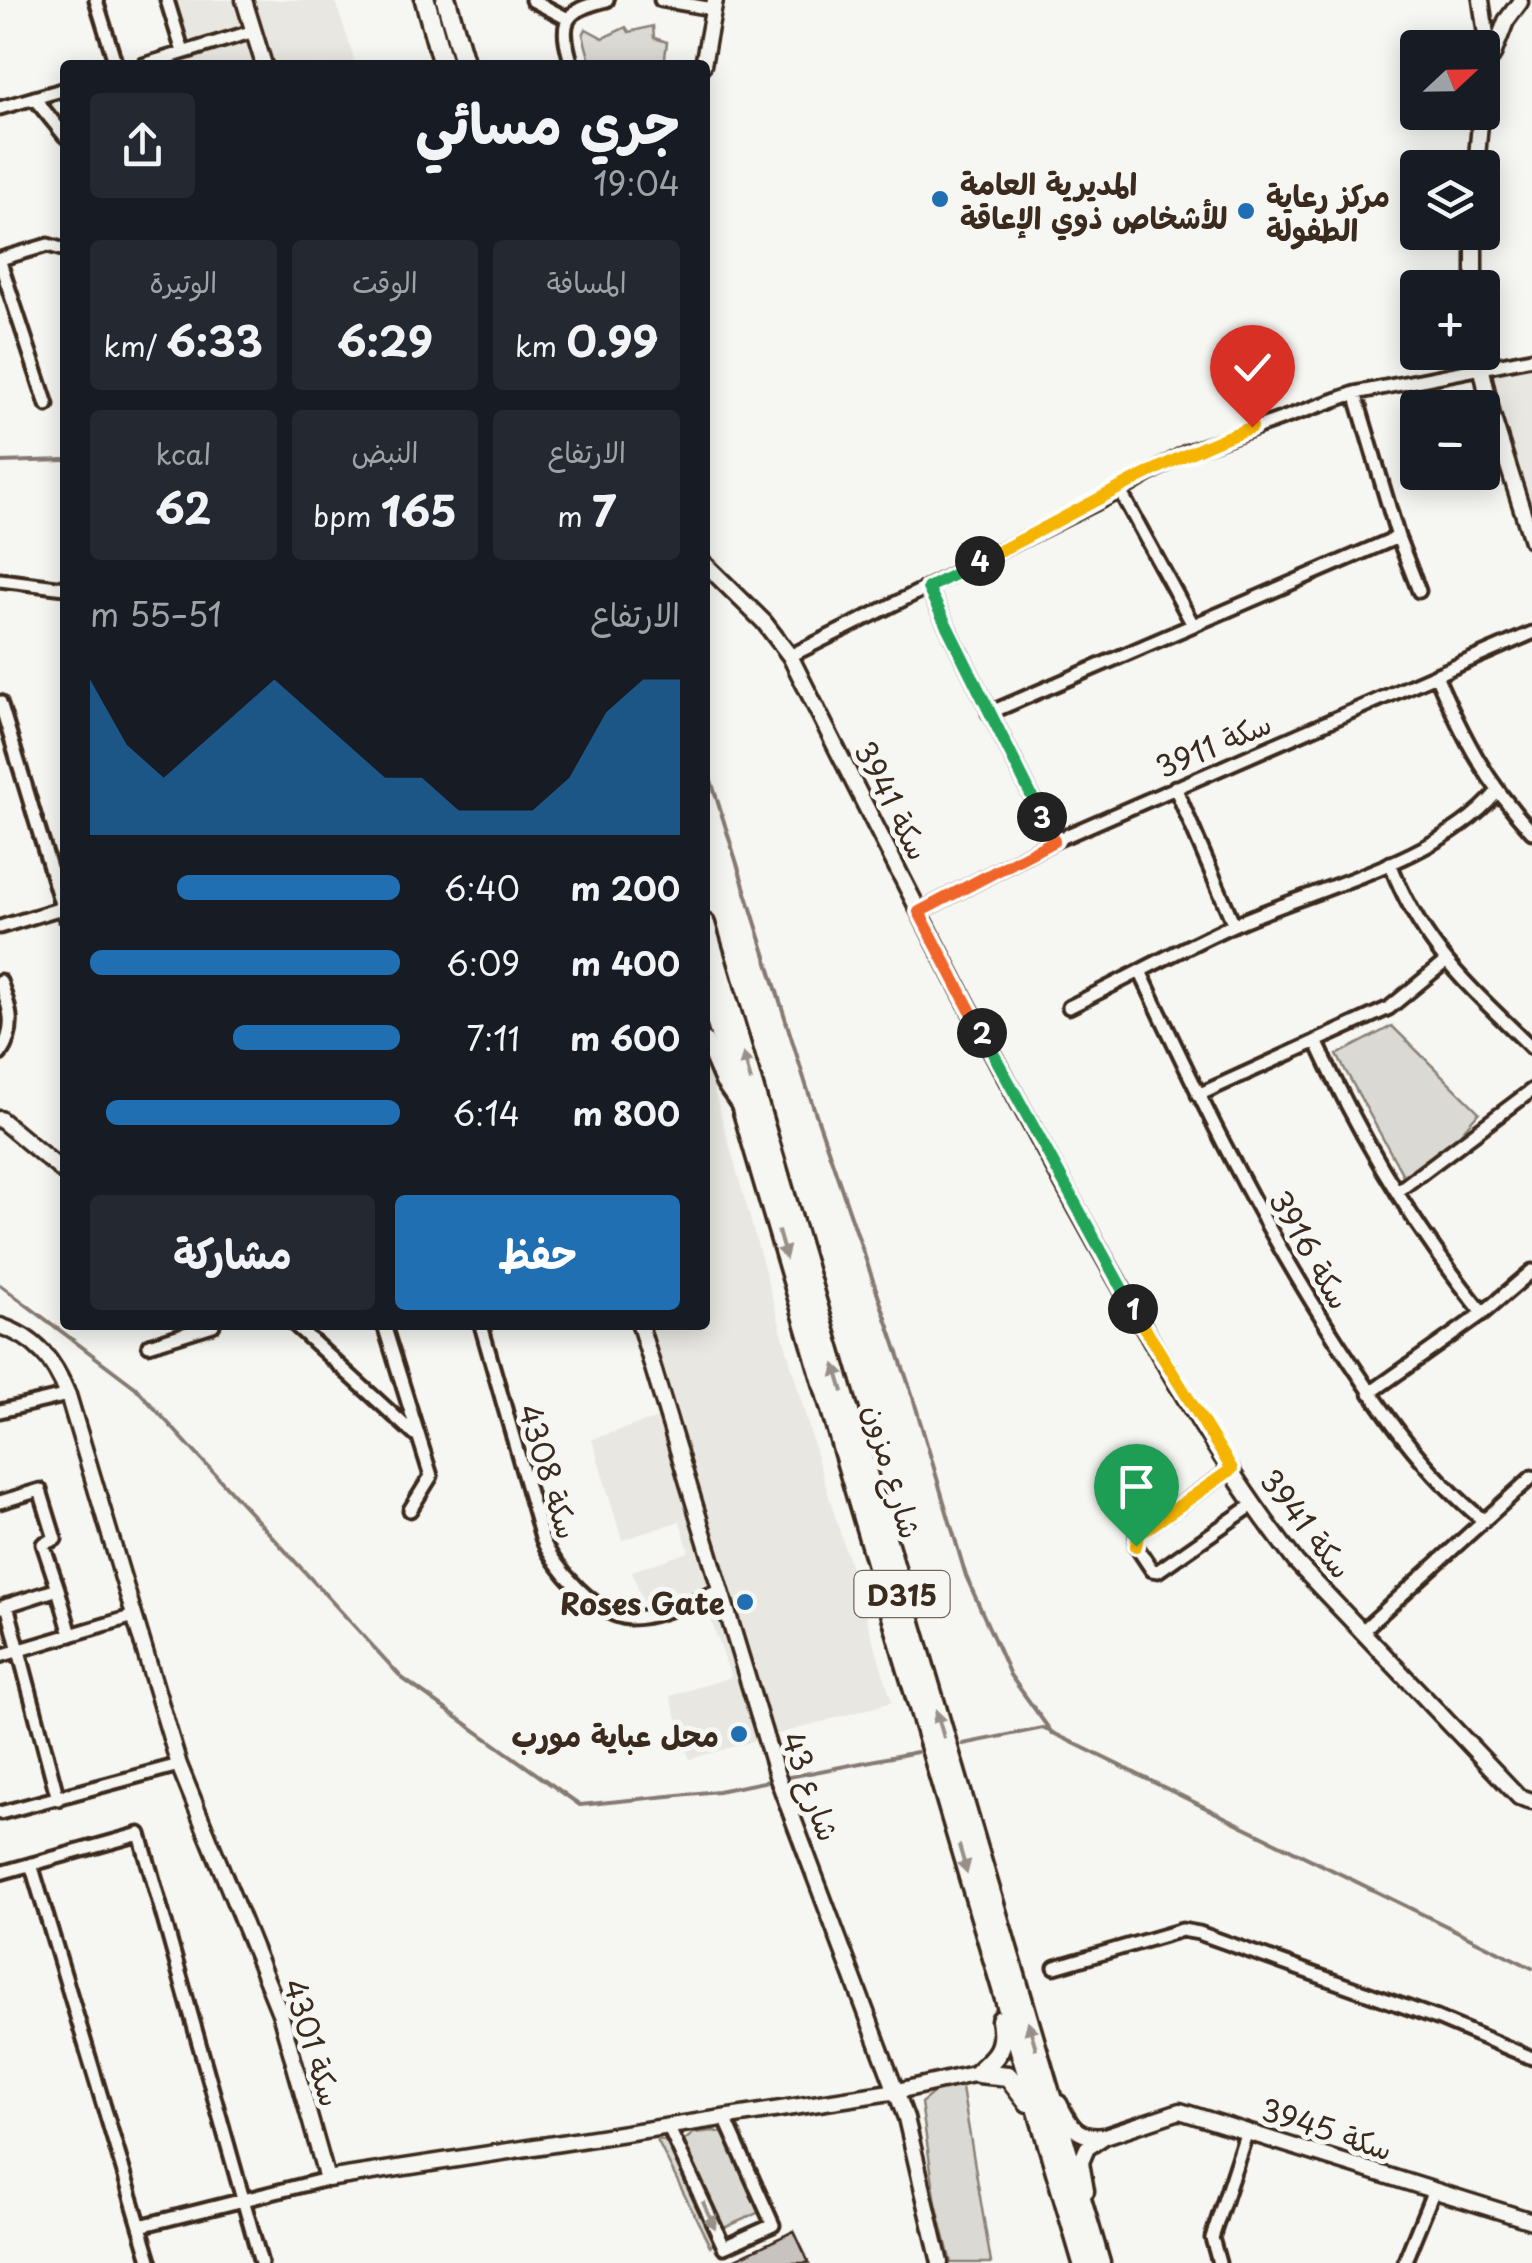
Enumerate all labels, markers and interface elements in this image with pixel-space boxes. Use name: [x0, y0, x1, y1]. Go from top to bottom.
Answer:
north arrow: [1400, 30, 1500, 130]
map controls: [1400, 30, 1500, 490]
text: جري مسائي: [415, 80, 680, 163]
button: share: [90, 93, 195, 198]
button: layers: [1400, 150, 1500, 250]
text: 19:04: [593, 159, 680, 207]
place label: المديرية العامة للأشخاص ذوي الإعاقة: [960, 160, 1228, 241]
place label: مركز رعاية الطفولة: [1266, 172, 1390, 251]
marker: المديرية العامة للأشخاص ذوي الإعاقة: [929, 188, 951, 210]
marker: مركز رعاية الطفولة: [1235, 200, 1257, 222]
text: الوتيرة: [150, 260, 217, 303]
text: الوقت: [352, 260, 418, 303]
text: المسافة: [547, 260, 627, 303]
button: +: [1400, 270, 1500, 370]
text: 6:33: [166, 308, 263, 371]
text: 6:29: [337, 308, 433, 371]
text: 0.99: [566, 308, 658, 371]
text: /km: [104, 324, 166, 367]
text: km: [515, 324, 566, 367]
pin: [1210, 325, 1295, 428]
icon: check: [1225, 340, 1280, 395]
button: −: [1400, 390, 1500, 490]
text: النبض: [352, 430, 418, 473]
text: الارتفاع: [547, 430, 626, 473]
text: kcal: [155, 432, 211, 475]
text: 62: [155, 475, 211, 538]
text: 165: [381, 478, 457, 541]
text: 7: [592, 478, 616, 541]
text: bpm: [313, 494, 381, 537]
text: m: [557, 494, 592, 537]
pin: 4: [955, 536, 1005, 586]
text: 4: [970, 539, 990, 582]
text: 51–55 m: [90, 590, 222, 638]
text: الارتفاع: [590, 590, 680, 638]
street label: سكة 3911: [1148, 700, 1278, 788]
street label: سكة 3941: [844, 733, 942, 867]
pin: 3: [1017, 792, 1067, 842]
text: 3: [1033, 795, 1051, 838]
text: 6:40: [444, 864, 520, 912]
text: 200 m: [571, 864, 680, 912]
text: 6:09: [446, 939, 520, 987]
text: 400 m: [571, 939, 680, 987]
pin: 2: [957, 1008, 1007, 1058]
text: 2: [972, 1011, 992, 1054]
text: 7:11: [466, 1014, 520, 1062]
text: 600 m: [570, 1014, 680, 1062]
one-way arrow: [739, 1051, 754, 1081]
text: 6:14: [453, 1089, 520, 1137]
text: 800 m: [573, 1089, 680, 1137]
street label: سكة 3916: [1259, 1181, 1363, 1317]
button: مشاركة: [90, 1195, 375, 1310]
button: حفظ: [395, 1195, 680, 1310]
one-way arrow: [775, 1230, 790, 1260]
pin: 1: [1108, 1284, 1158, 1334]
text: 1: [1126, 1287, 1140, 1330]
one-way arrow: [830, 1363, 846, 1394]
street label: سكة 4308: [508, 1398, 592, 1544]
street label: شارع مزون: [852, 1398, 935, 1544]
pin: [1094, 1444, 1179, 1547]
icon: arrive: [1109, 1459, 1164, 1514]
street label: سكة 3941: [1250, 1459, 1364, 1587]
road number: D315: [854, 1571, 950, 1617]
place label: Roses Gate: [560, 1580, 725, 1625]
marker: Roses Gate: [734, 1591, 756, 1613]
one-way arrow: [932, 1708, 947, 1738]
place label: محل عباية مورب: [512, 1712, 719, 1757]
marker: محل عباية مورب: [728, 1723, 750, 1745]
street label: شارع 43: [770, 1725, 853, 1847]
one-way arrow: [956, 1844, 971, 1874]
street label: سكة 4301: [273, 1972, 355, 2112]
one-way arrow: [1024, 2020, 1039, 2050]
street label: سكة 3945: [1255, 2086, 1399, 2170]
one-way arrow: [701, 2200, 717, 2230]

